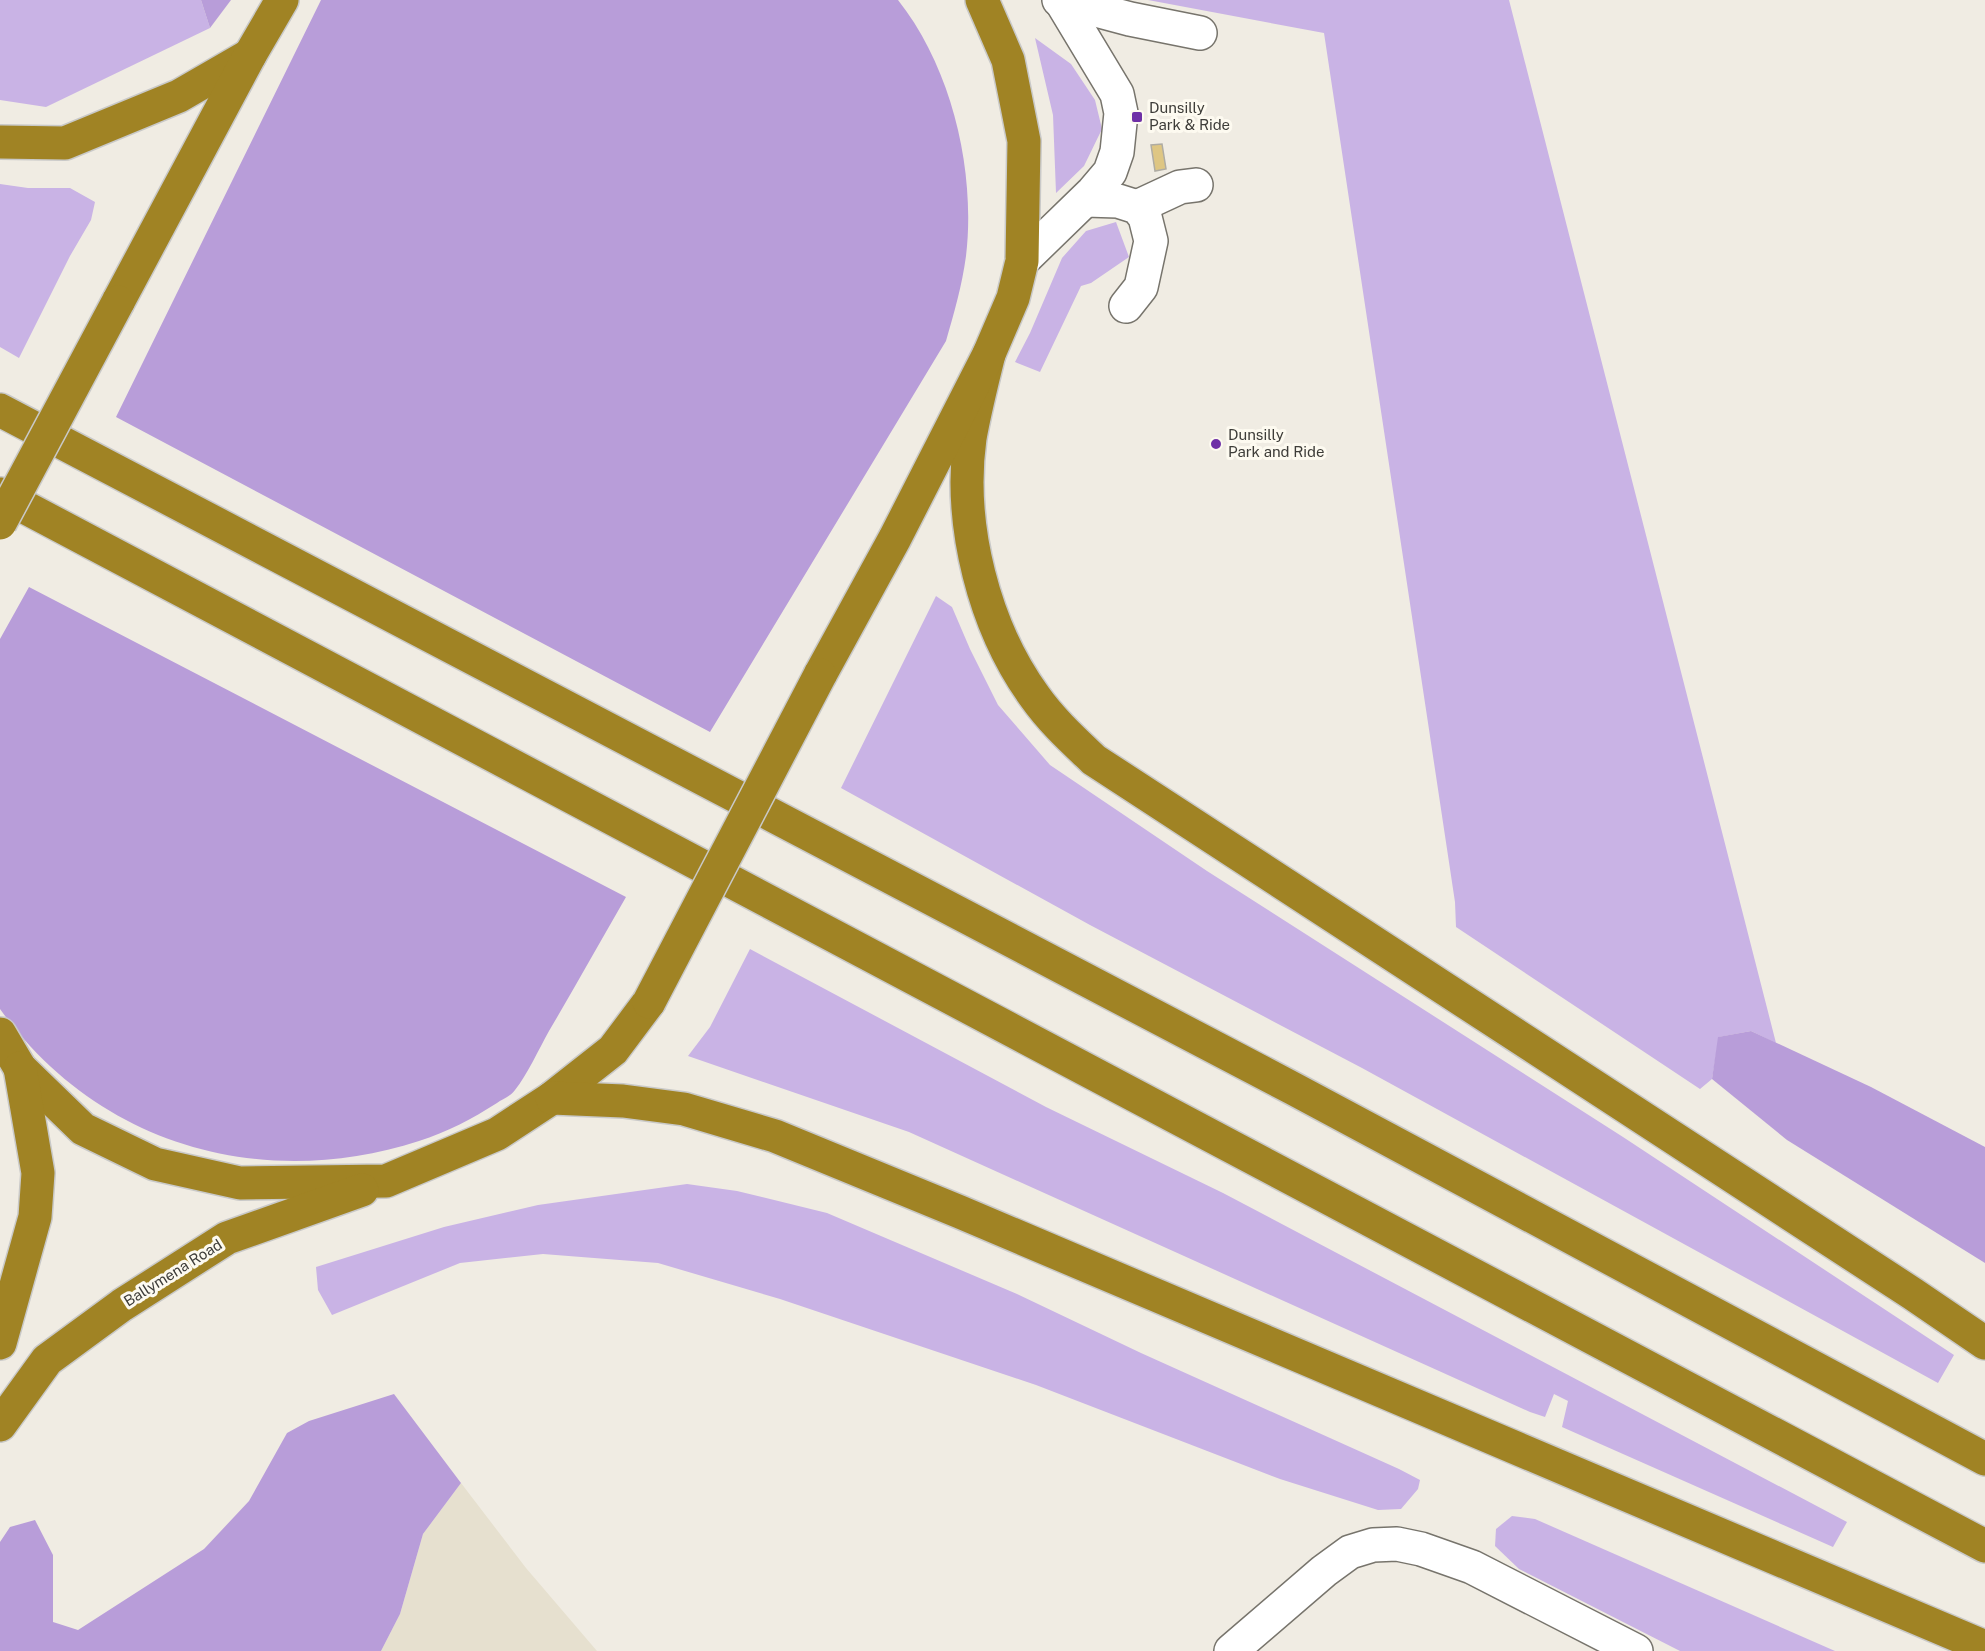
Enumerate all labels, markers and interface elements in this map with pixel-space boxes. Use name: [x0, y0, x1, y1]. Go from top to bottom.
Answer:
place label: Dunsilly Park & Ride: [1149, 99, 1230, 133]
marker: Dunsilly Park & Ride: [1130, 110, 1144, 124]
place label: Dunsilly Park and Ride: [1228, 426, 1324, 460]
marker: Dunsilly Park and Ride: [1209, 437, 1223, 451]
street label: Ballymena Road: [121, 1236, 225, 1310]

